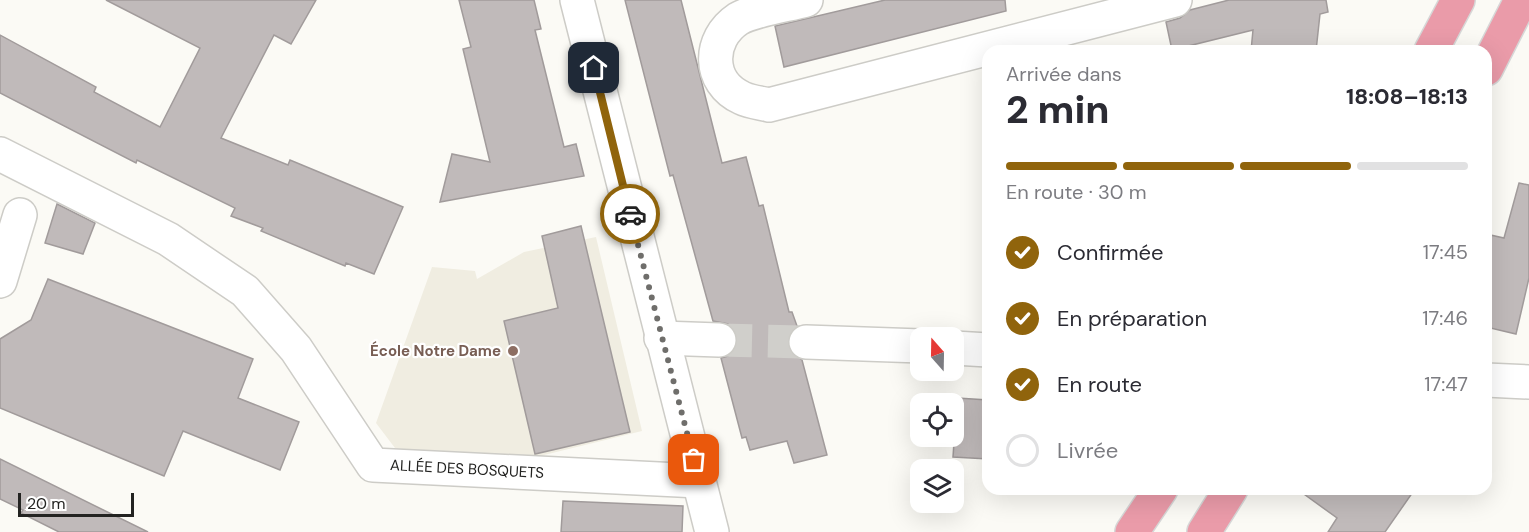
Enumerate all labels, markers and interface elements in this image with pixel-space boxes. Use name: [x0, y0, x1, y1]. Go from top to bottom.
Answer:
pin: [568, 42, 619, 93]
icon: home: [577, 51, 610, 84]
text: Arrivée dans: [1006, 61, 1122, 87]
text: 18:08–18:13: [1346, 82, 1468, 111]
text: 2 min: [1006, 84, 1110, 135]
text: En route · 30 m: [1006, 179, 1147, 205]
courier: [600, 184, 660, 244]
icon: car: [614, 198, 647, 231]
icon: check: [1006, 236, 1039, 269]
text: Confirmée: [1057, 238, 1164, 267]
text: 17:45: [1423, 239, 1468, 265]
icon: check: [1006, 302, 1039, 335]
text: En préparation: [1057, 304, 1207, 333]
text: 17:46: [1422, 305, 1468, 331]
north arrow: [910, 327, 964, 381]
map controls: [910, 327, 964, 513]
place label: École Notre Dame: [370, 341, 501, 361]
marker: École Notre Dame: [506, 344, 520, 358]
icon: check: [1006, 368, 1039, 401]
text: En route: [1057, 370, 1142, 399]
text: 17:47: [1424, 371, 1468, 397]
button: locate: [910, 393, 964, 447]
pin: [668, 434, 719, 485]
text: Livrée: [1057, 436, 1118, 465]
icon: bag: [677, 443, 710, 476]
street label: ALLÉE DES BOSQUETS: [389, 455, 545, 483]
button: layers: [910, 459, 964, 513]
scale bar: [18, 490, 134, 518]
text: 20 m: [27, 493, 66, 514]

